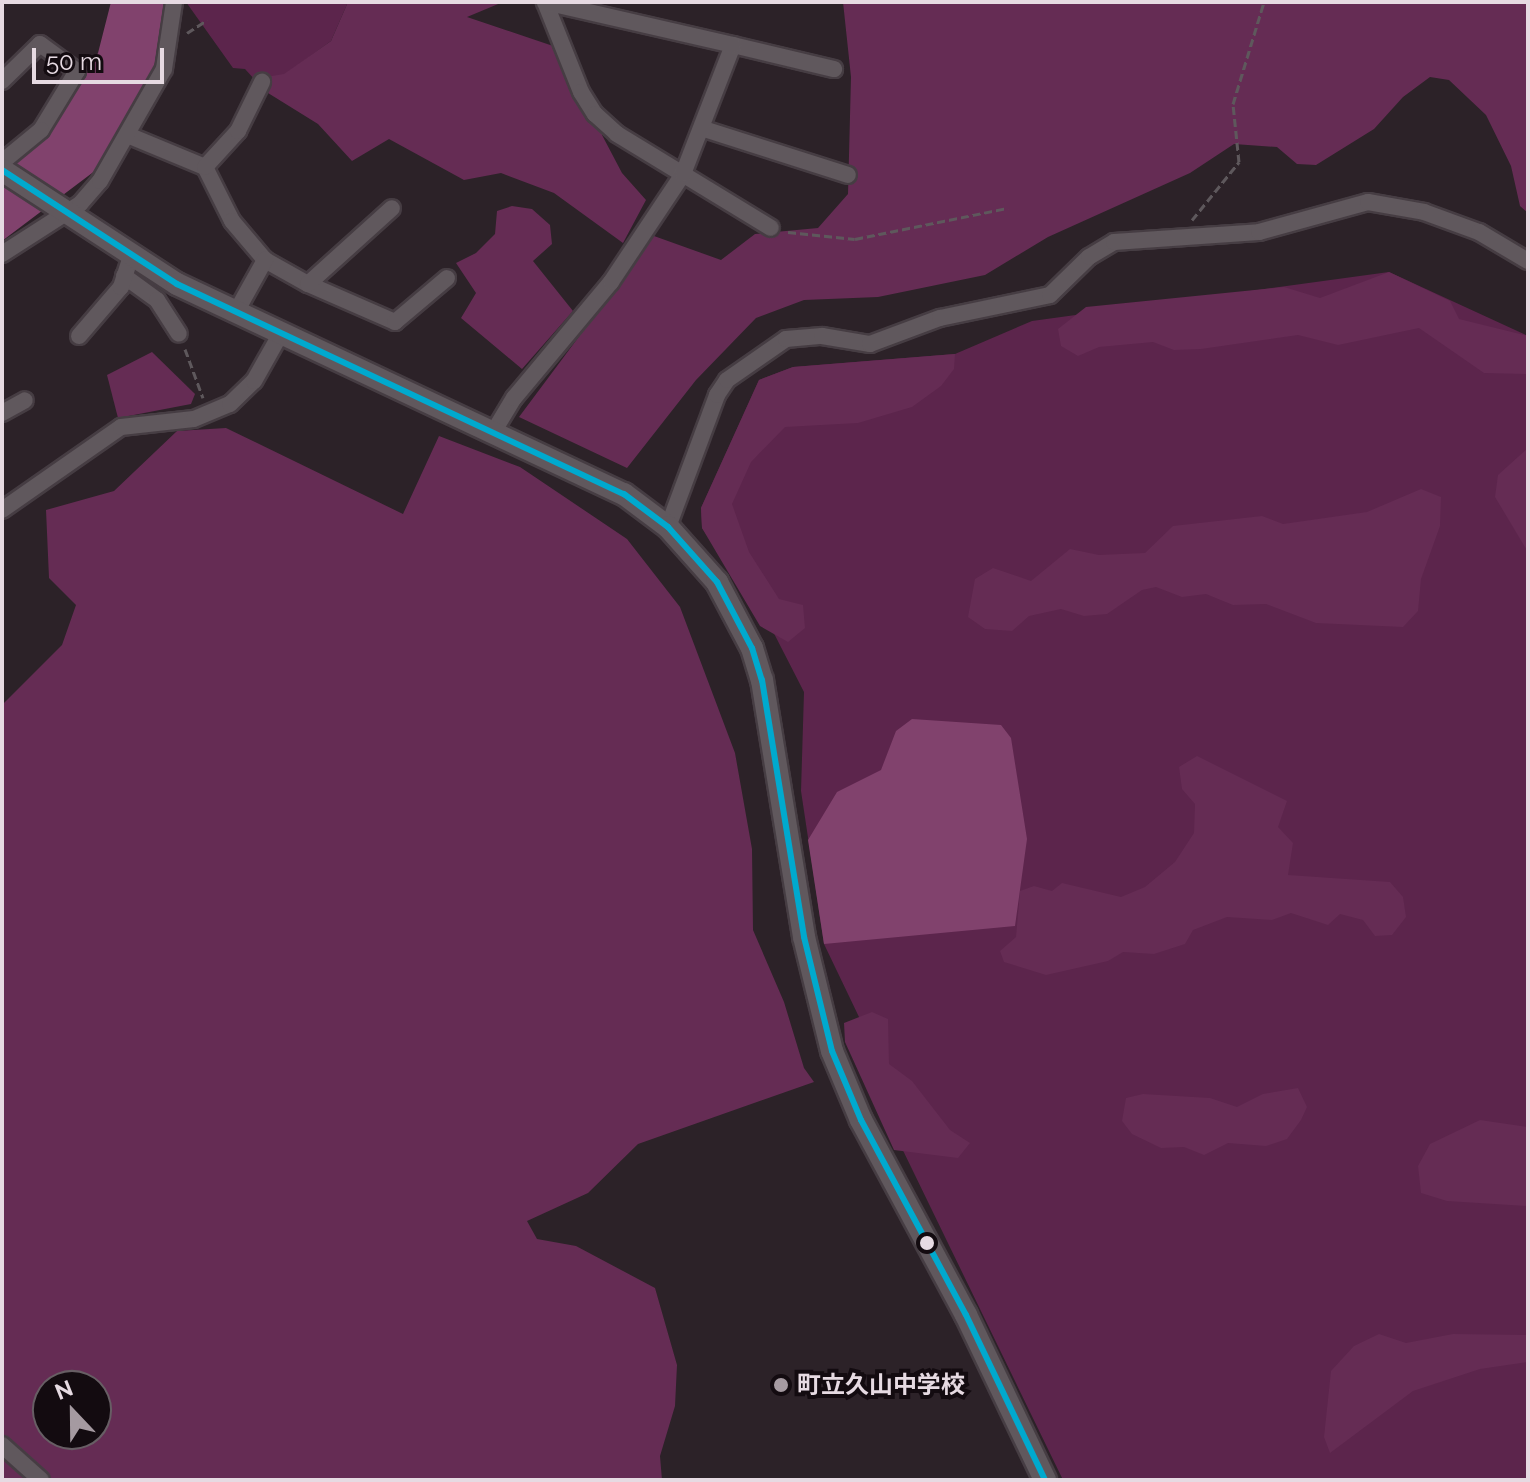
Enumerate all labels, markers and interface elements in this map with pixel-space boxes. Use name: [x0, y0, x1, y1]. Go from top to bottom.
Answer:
scale bar: [36, 32, 168, 82]
text: 50 m: [46, 47, 102, 76]
unlabelled marker: [919, 1235, 935, 1251]
north arrow: [32, 1370, 112, 1450]
place label: 町立久山中学校: [797, 1371, 965, 1399]
text: N: [51, 1374, 76, 1405]
marker: 町立久山中学校: [772, 1376, 790, 1394]

